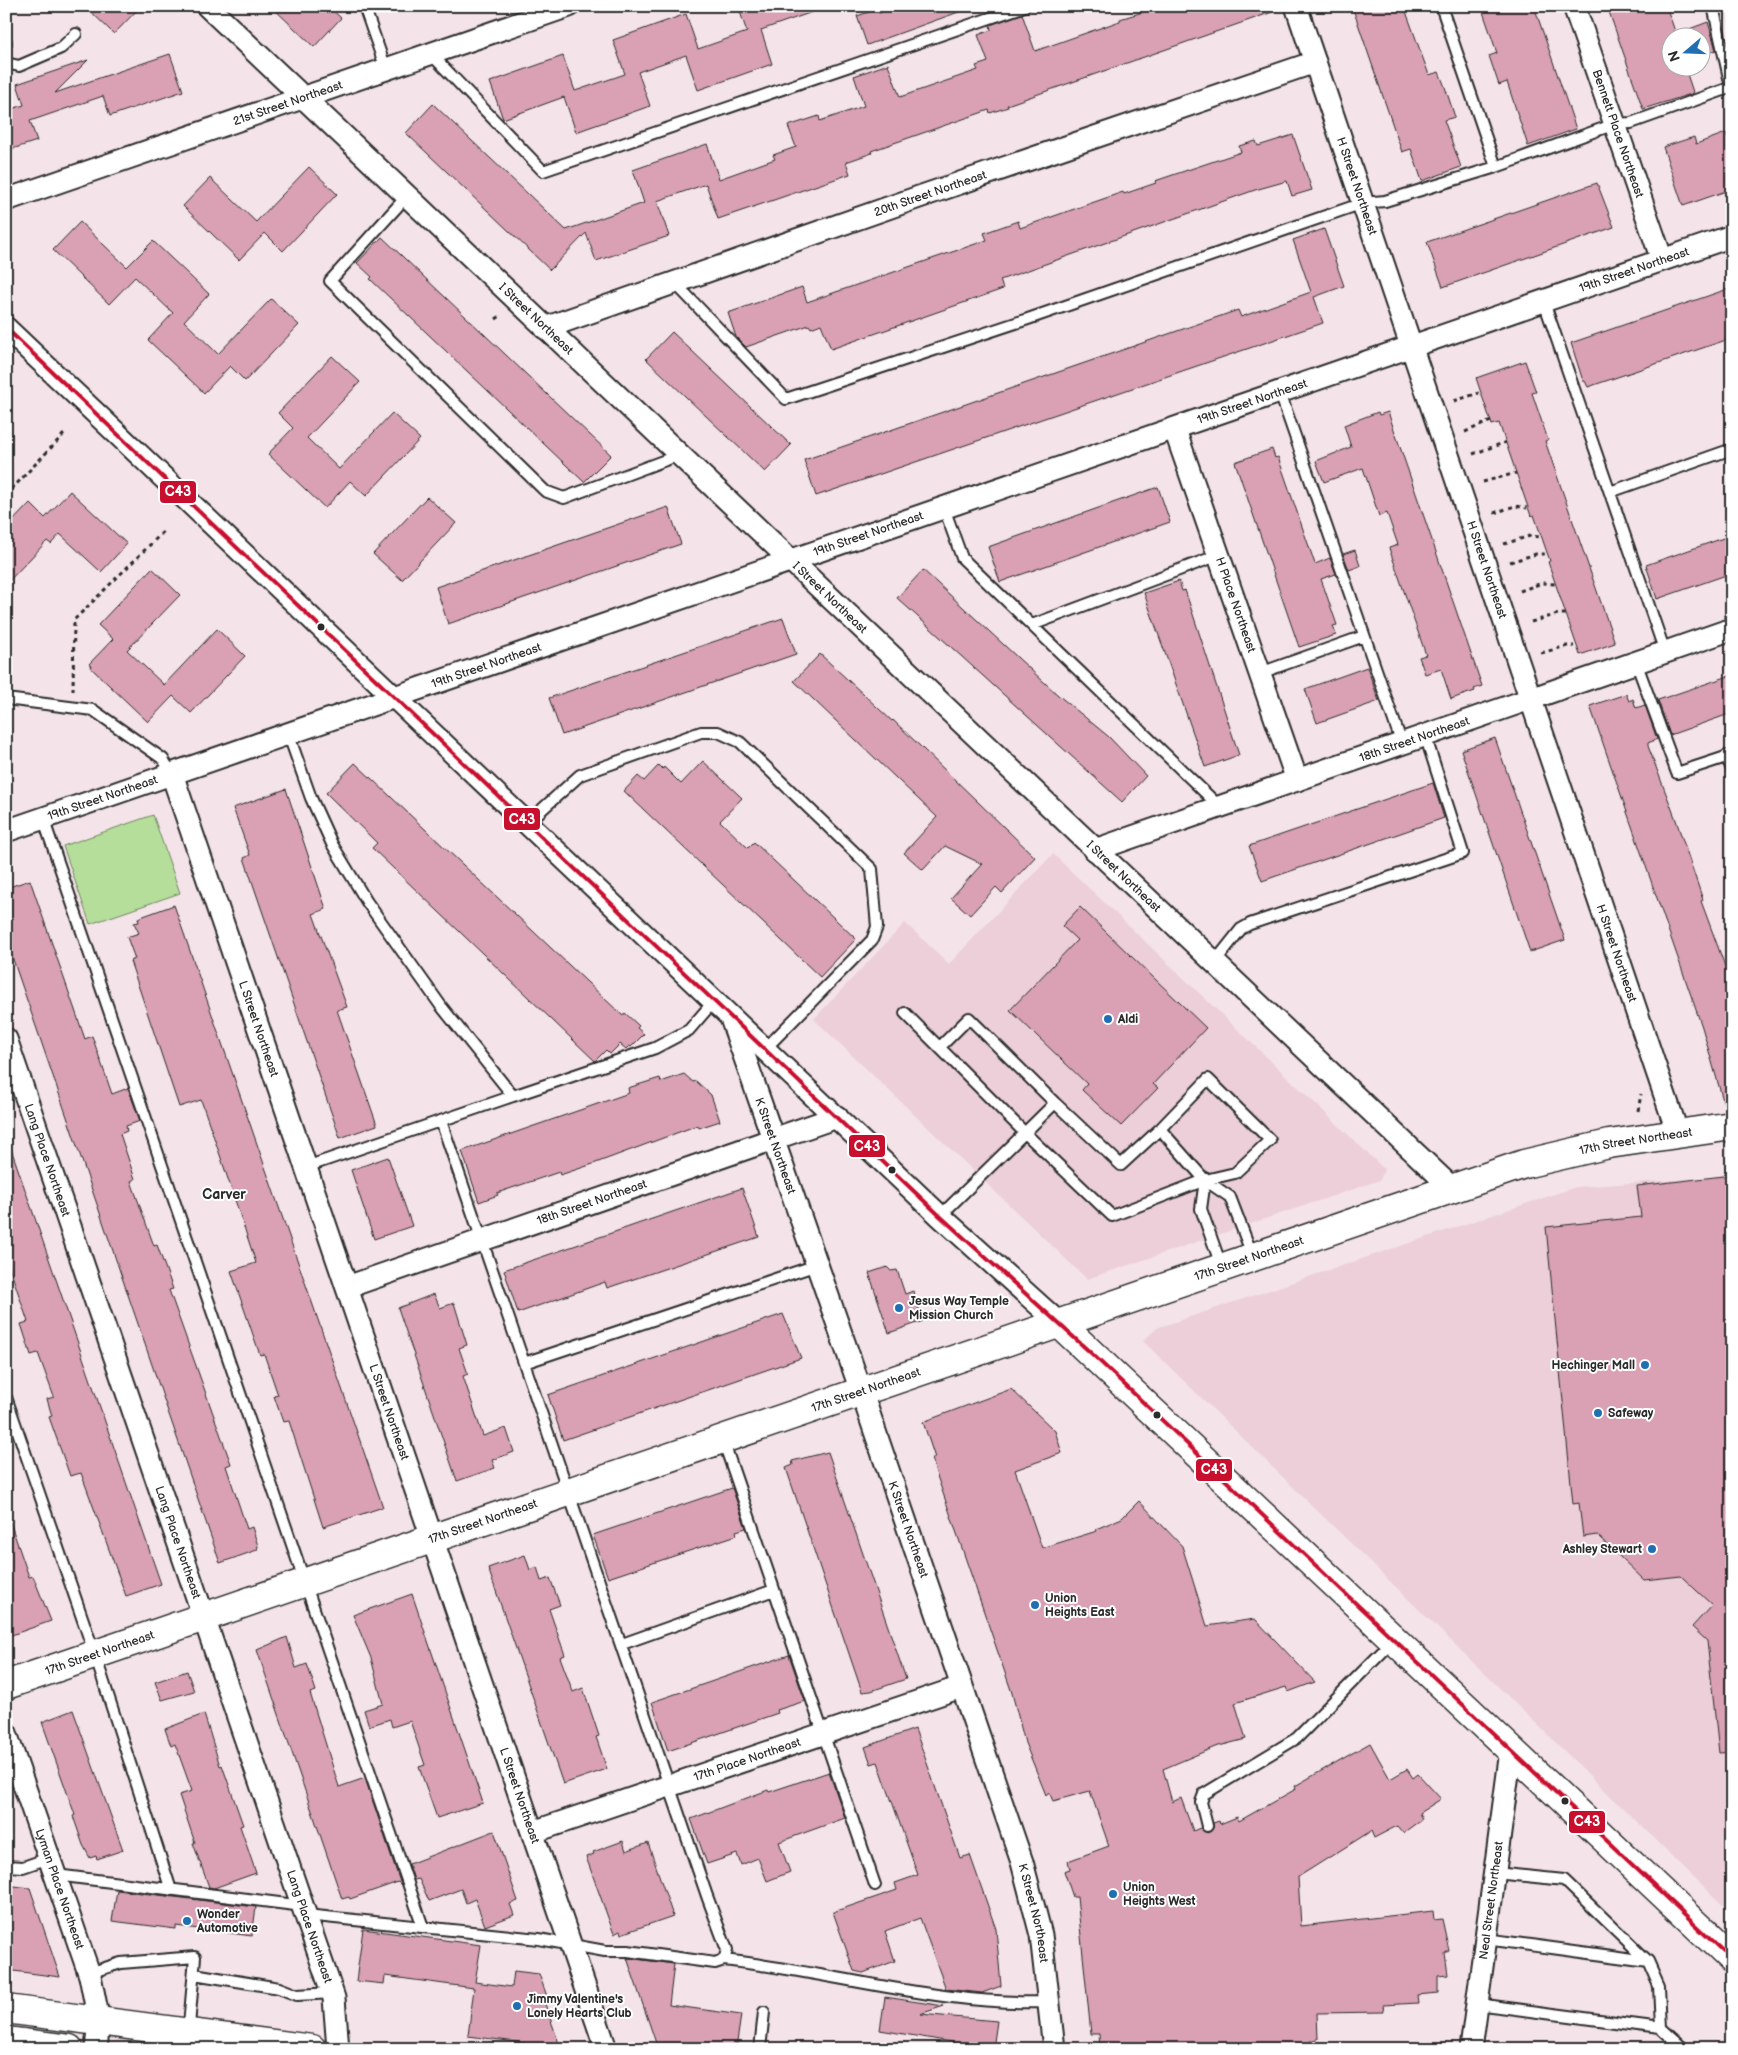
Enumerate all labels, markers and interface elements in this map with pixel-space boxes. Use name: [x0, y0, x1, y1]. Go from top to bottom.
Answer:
north arrow: [1660, 28, 1710, 78]
text: N: [1664, 48, 1684, 64]
street label: Bennett Place Northeast: [1589, 68, 1647, 200]
street label: 21st Street Northeast: [231, 78, 345, 129]
street label: H Street Northeast: [1333, 135, 1380, 237]
street label: 20th Street Northeast: [872, 167, 989, 220]
street label: 19th Street Northeast: [1577, 244, 1691, 296]
street label: I Street Northeast: [495, 280, 577, 358]
street label: 19th Street Northeast: [1195, 376, 1309, 428]
line badge: C43: [159, 480, 197, 504]
text: C43: [165, 483, 191, 500]
street label: 19th Street Northeast: [811, 508, 926, 560]
street label: H Street Northeast: [1463, 519, 1510, 621]
street label: H Place Northeast: [1212, 555, 1259, 655]
street label: I Street Northeast: [789, 559, 870, 637]
unlabelled marker: [316, 622, 326, 632]
street label: 19th Street Northeast: [429, 640, 544, 692]
street label: 18th Street Northeast: [1357, 714, 1472, 766]
street label: 19th Street Northeast: [46, 772, 160, 824]
line badge: C43: [503, 807, 541, 831]
text: C43: [509, 811, 535, 828]
street label: I Street Northeast: [1083, 838, 1164, 916]
street label: H Street Northeast: [1593, 902, 1640, 1004]
street label: L Street Northeast: [235, 979, 282, 1079]
place label: Aldi: [1117, 1012, 1138, 1027]
marker: Aldi: [1102, 1013, 1114, 1025]
street label: K Street Northeast: [751, 1096, 799, 1196]
street label: Lang Place Northeast: [21, 1102, 73, 1219]
street label: 17th Street Northeast: [1578, 1125, 1694, 1159]
line badge: C43: [848, 1134, 886, 1158]
text: C43: [854, 1138, 880, 1155]
unlabelled marker: [887, 1165, 897, 1175]
street label: 18th Street Northeast: [535, 1176, 649, 1229]
district label: Carver: [202, 1186, 246, 1203]
street label: 17th Street Northeast: [1192, 1233, 1306, 1285]
place label: Jesus Way Temple Mission Church: [909, 1294, 1009, 1323]
marker: Jesus Way Temple Mission Church: [893, 1302, 905, 1314]
place label: Hechinger Mall: [1551, 1358, 1635, 1373]
marker: Hechinger Mall: [1639, 1359, 1651, 1371]
street label: L Street Northeast: [365, 1362, 412, 1462]
street label: 17th Street Northeast: [809, 1365, 923, 1416]
place label: Safeway: [1608, 1406, 1654, 1421]
marker: Safeway: [1592, 1407, 1604, 1419]
unlabelled marker: [1152, 1410, 1162, 1420]
line badge: C43: [1195, 1458, 1233, 1482]
text: C43: [1201, 1461, 1227, 1478]
street label: K Street Northeast: [884, 1479, 931, 1580]
street label: Lang Place Northeast: [151, 1484, 204, 1601]
street label: 17th Street Northeast: [426, 1496, 540, 1548]
place label: Ashley Stewart: [1562, 1542, 1642, 1557]
marker: Ashley Stewart: [1646, 1543, 1658, 1555]
place label: Union Heights East: [1045, 1591, 1115, 1620]
marker: Union Heights East: [1029, 1599, 1041, 1611]
street label: 17th Street Northeast: [43, 1628, 157, 1679]
street label: 17th Place Northeast: [692, 1735, 803, 1785]
street label: L Street Northeast: [496, 1746, 543, 1846]
unlabelled marker: [1560, 1796, 1570, 1806]
line badge: C43: [1568, 1810, 1606, 1834]
text: C43: [1574, 1813, 1600, 1830]
street label: Lyman Place Northeast: [32, 1827, 87, 1952]
street label: Neal Street Northeast: [1476, 1840, 1507, 1960]
street label: K Street Northeast: [1015, 1862, 1051, 1964]
street label: Lang Place Northeast: [283, 1868, 335, 1985]
place label: Union Heights West: [1123, 1880, 1196, 1909]
marker: Union Heights West: [1107, 1888, 1119, 1900]
place label: Wonder Automotive: [196, 1907, 258, 1936]
marker: Wonder Automotive: [181, 1915, 193, 1927]
place label: Jimmy Valentine's Lonely Hearts Club: [527, 1992, 632, 2021]
marker: Jimmy Valentine's Lonely Hearts Club: [511, 2000, 523, 2012]

